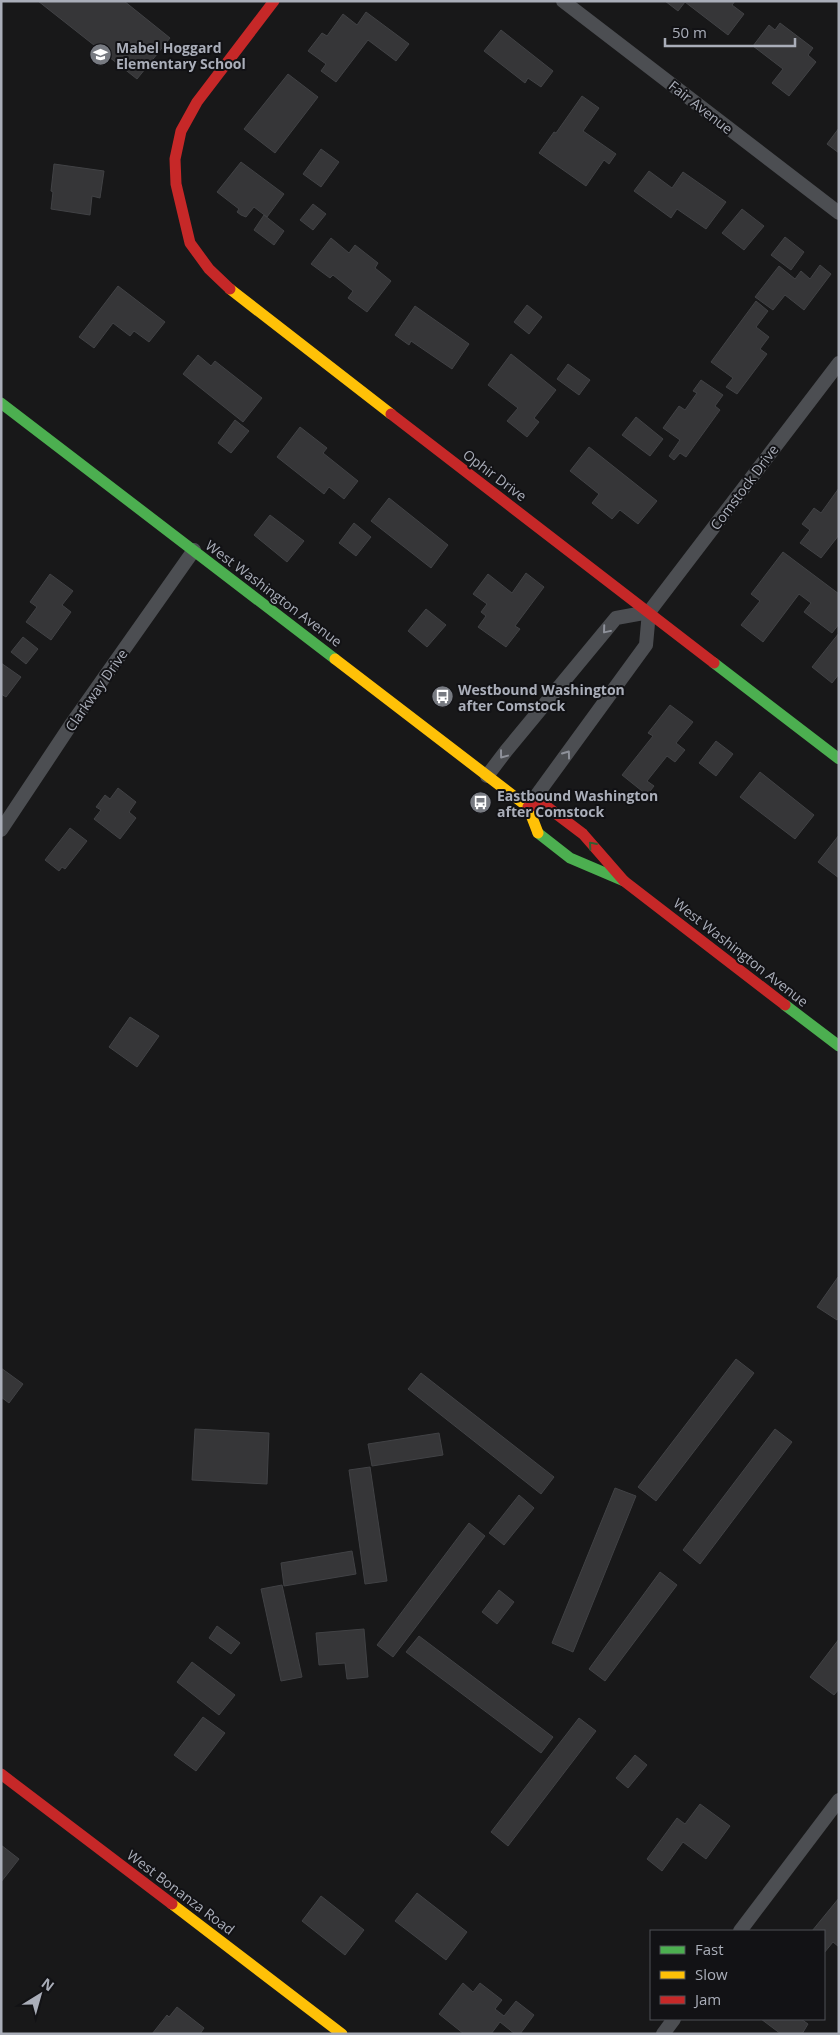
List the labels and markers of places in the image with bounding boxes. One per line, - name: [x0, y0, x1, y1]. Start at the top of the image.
- place label: Mabel Hoggard Elementary School: [116, 38, 246, 73]
- school or university icon: Mabel Hoggard Elementary School: [88, 43, 112, 67]
- place label: Westbound Washington after Comstock: [458, 680, 625, 715]
- bus stop icon: Westbound Washington after Comstock: [430, 685, 454, 709]
- place label: Eastbound Washington after Comstock: [497, 786, 658, 821]
- bus stop icon: Eastbound Washington after Comstock: [469, 791, 493, 815]

